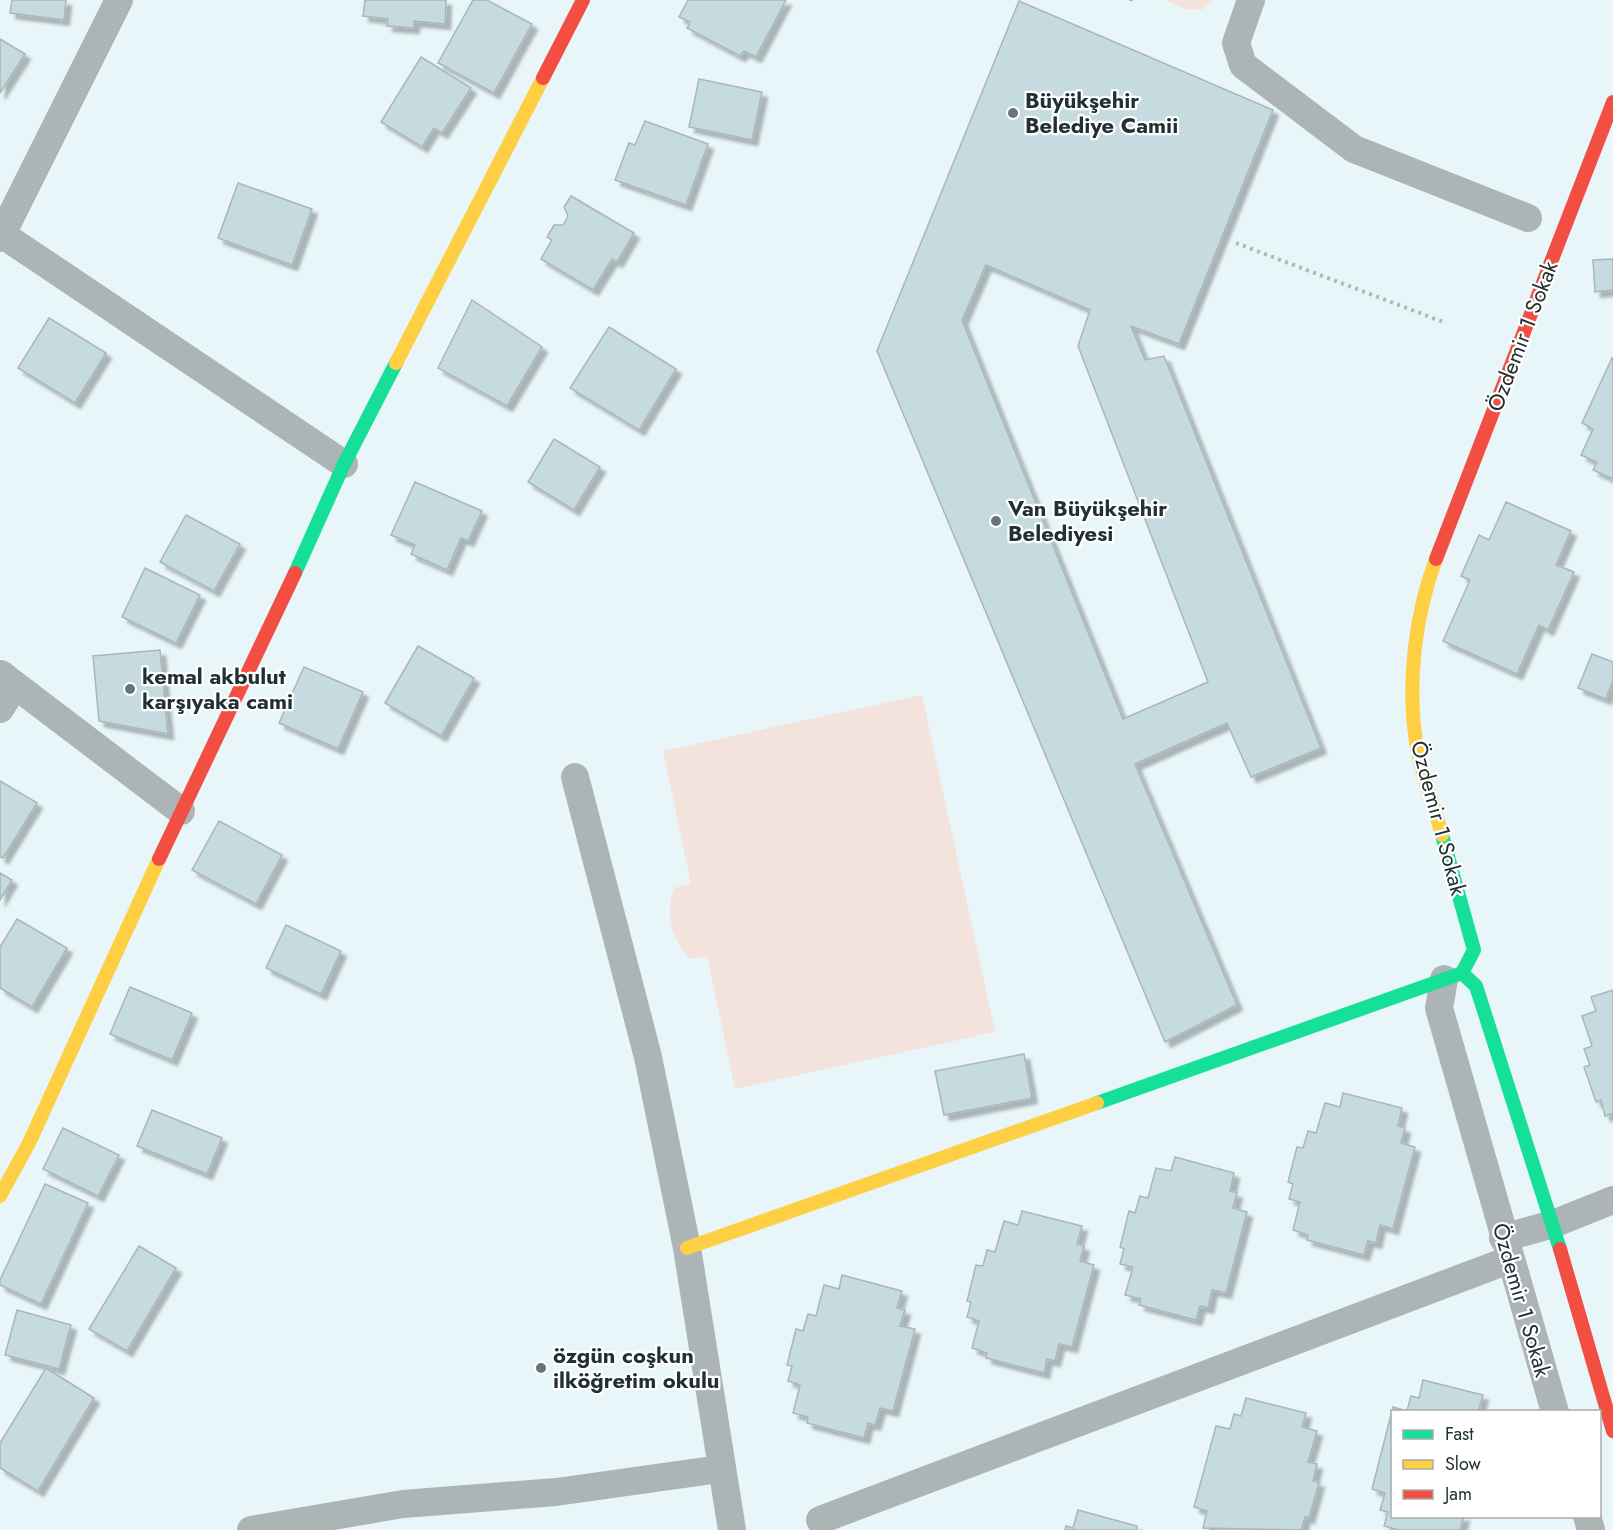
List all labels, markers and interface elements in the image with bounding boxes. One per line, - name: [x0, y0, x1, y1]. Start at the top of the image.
- place label: Büyükşehir Belediye Camii: [1025, 84, 1178, 141]
- marker: Büyükşehir Belediye Camii: [1006, 106, 1020, 120]
- street label: Özdemir 1 Sokak: [1479, 256, 1566, 416]
- place label: Van Büyükşehir Belediyesi: [1007, 492, 1167, 549]
- marker: Van Büyükşehir Belediyesi: [989, 514, 1003, 528]
- place label: kemal akbulut karşıyaka cami: [142, 660, 293, 717]
- marker: kemal akbulut karşıyaka cami: [123, 682, 137, 696]
- street label: Özdemir 1 Sokak: [1403, 737, 1475, 899]
- street label: Özdemir 1 Sokak: [1485, 1219, 1559, 1381]
- place label: özgün coşkun ilköğretim okulu: [553, 1339, 720, 1396]
- marker: özgün coşkun ilköğretim okulu: [534, 1361, 548, 1375]
- legend: [1391, 1410, 1601, 1518]
- text: Fast: [1445, 1421, 1474, 1447]
- text: Slow: [1445, 1451, 1482, 1477]
- text: Jam: [1443, 1481, 1472, 1507]

